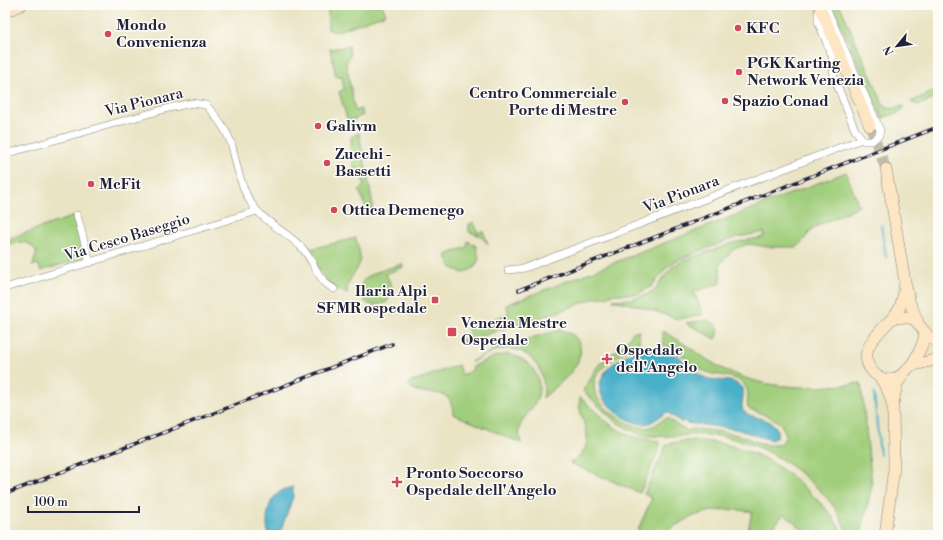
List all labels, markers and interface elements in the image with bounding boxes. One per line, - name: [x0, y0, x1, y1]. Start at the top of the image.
- place label: Mondo Convenienza: [116, 16, 207, 52]
- place label: KFC: [746, 19, 779, 38]
- marker: KFC: [733, 23, 743, 33]
- north arrow: [877, 26, 917, 66]
- marker: Mondo Convenienza: [103, 29, 113, 39]
- text: N: [881, 43, 897, 58]
- place label: PGK Karting Network Venezia: [747, 54, 865, 90]
- marker: PGK Karting Network Venezia: [734, 67, 744, 77]
- street label: Via Pionara: [102, 84, 185, 122]
- place label: Centro Commerciale Porte di Mestre: [469, 84, 617, 120]
- place label: Spazio Conad: [733, 92, 829, 111]
- marker: Spazio Conad: [720, 96, 730, 106]
- marker: Centro Commerciale Porte di Mestre: [620, 97, 630, 107]
- place label: Galivm: [326, 117, 377, 136]
- marker: Galivm: [313, 121, 323, 131]
- place label: Zucchi - Bassetti: [335, 145, 391, 181]
- marker: Zucchi - Bassetti: [322, 158, 332, 168]
- street label: Via Pionara: [640, 171, 722, 218]
- place label: McFit: [99, 175, 142, 194]
- marker: McFit: [86, 179, 96, 189]
- place label: Ottica Demenego: [342, 201, 465, 220]
- marker: Ottica Demenego: [329, 205, 339, 215]
- street label: Via Cesco Baseggio: [61, 209, 192, 266]
- place label: Ilaria Alpi SFMR ospedale: [317, 282, 427, 318]
- marker: Ilaria Alpi SFMR ospedale: [430, 295, 440, 305]
- place label: Venezia Mestre Ospedale: [460, 314, 567, 350]
- marker: Venezia Mestre Ospedale: [446, 326, 458, 338]
- place label: Ospedale dell'Angelo: [616, 341, 697, 377]
- marker: Ospedale dell'Angelo: [601, 353, 613, 365]
- place label: Pronto Soccorso Ospedale dell'Angelo: [406, 464, 557, 500]
- marker: Pronto Soccorso Ospedale dell'Angelo: [391, 476, 403, 488]
- scale bar: [28, 488, 139, 514]
- text: 100 m: [34, 495, 68, 510]

